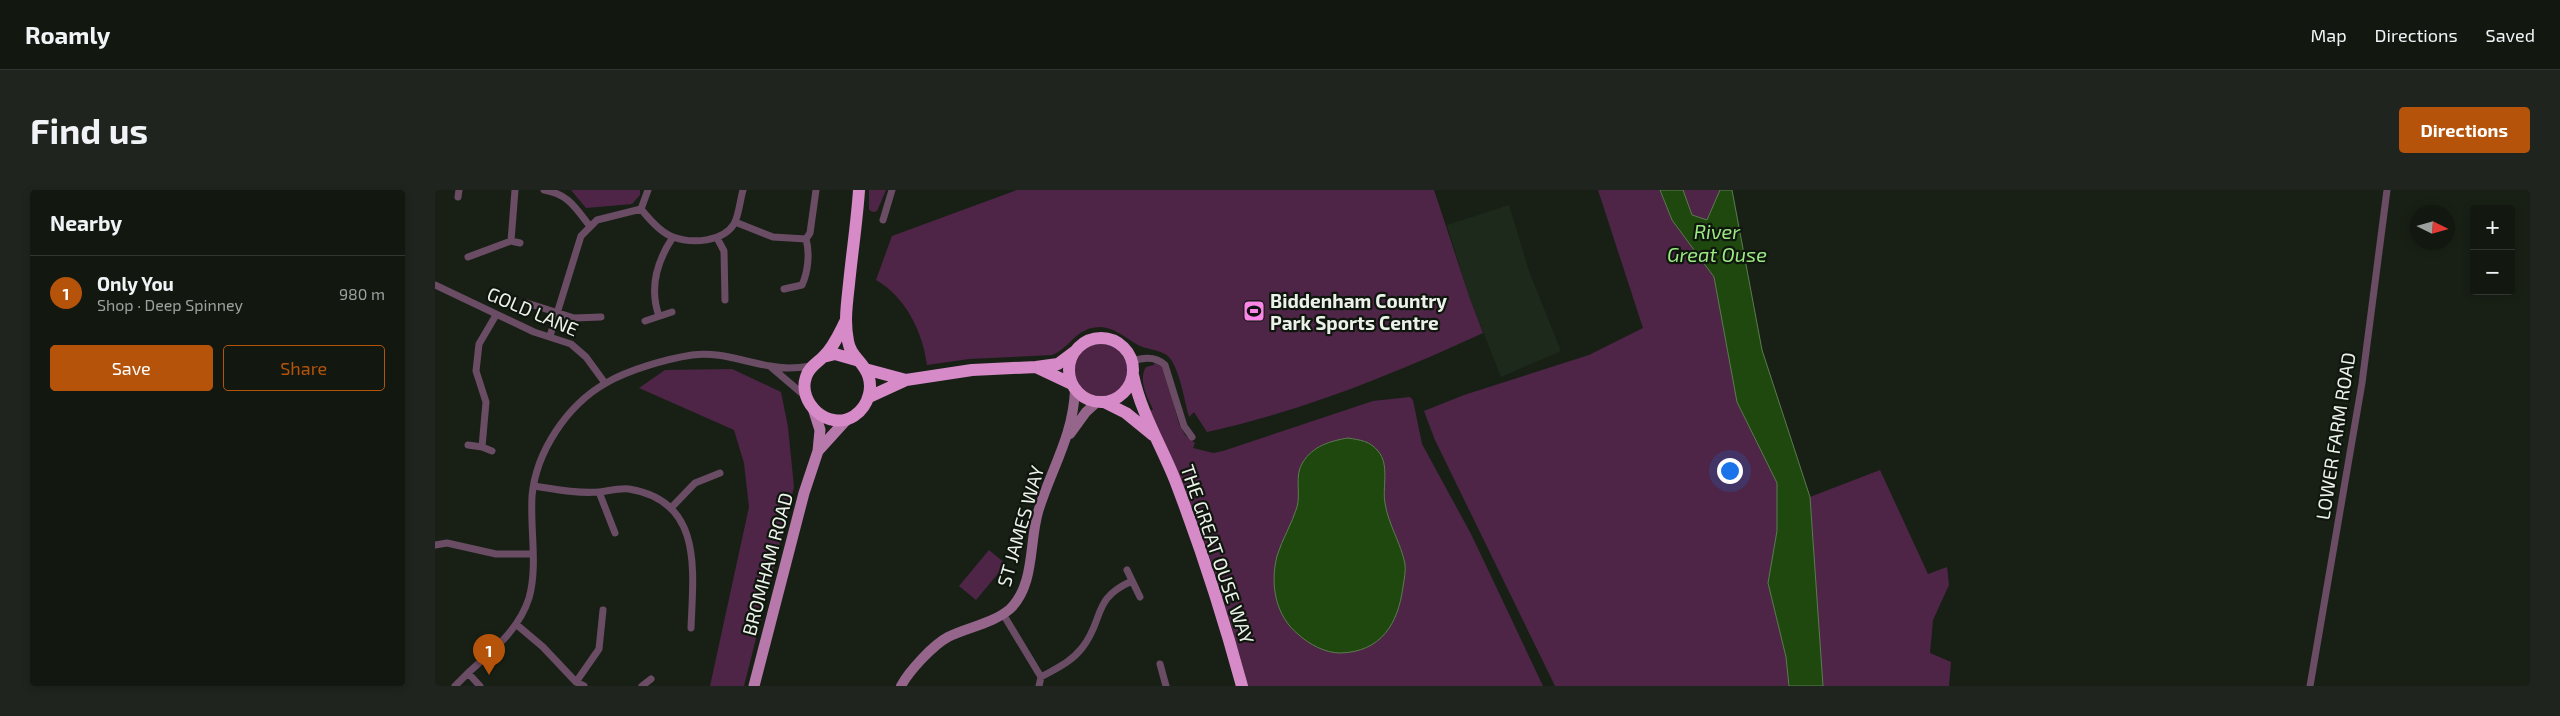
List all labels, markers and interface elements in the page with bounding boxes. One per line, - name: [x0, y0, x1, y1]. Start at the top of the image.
- text: Roamly: [25, 20, 110, 49]
- text: Map: [2310, 24, 2347, 46]
- text: Directions: [2375, 24, 2458, 46]
- text: Saved: [2486, 24, 2535, 46]
- button: Directions: [2399, 107, 2530, 153]
- text: Find us: [30, 109, 148, 151]
- north arrow: [2410, 205, 2455, 250]
- map controls: [2470, 205, 2515, 295]
- button: +: [2470, 205, 2515, 250]
- text: Nearby: [50, 210, 122, 235]
- water label: River Great Ouse: [1667, 219, 1767, 266]
- button: −: [2470, 250, 2515, 295]
- text: Only You: [97, 272, 174, 295]
- street label: GOLD LANE: [484, 281, 582, 341]
- text: 1: [63, 284, 69, 303]
- text: 980 m: [339, 284, 385, 303]
- place label: Biddenham Country Park Sports Centre: [1270, 289, 1447, 334]
- text: Shop · Deep Spinney: [97, 295, 243, 314]
- sports icon: Biddenham Country Park Sports Centre: [1242, 299, 1266, 323]
- button: Save: [50, 345, 213, 391]
- button: Share: [223, 345, 385, 391]
- street label: LOWER FARM ROAD: [2310, 351, 2360, 521]
- your location: [1717, 458, 1743, 484]
- street label: THE GREAT OUSE WAY: [1176, 461, 1260, 647]
- street label: ST JAMES WAY: [992, 463, 1048, 589]
- street label: BROMHAM ROAD: [737, 490, 797, 638]
- pin: 1: [473, 634, 505, 675]

